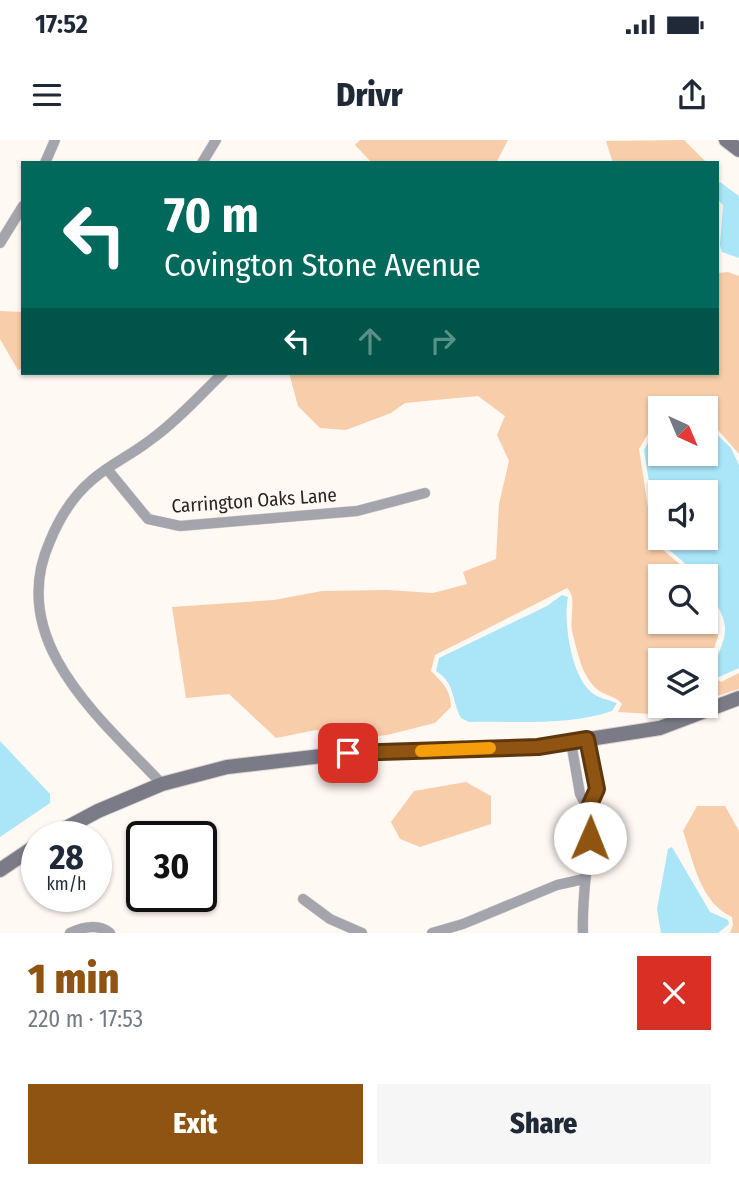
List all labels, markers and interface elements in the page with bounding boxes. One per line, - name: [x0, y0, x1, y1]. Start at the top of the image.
- text: 17:52: [35, 9, 88, 40]
- icon: menu: [28, 76, 66, 114]
- text: Drivr: [336, 76, 403, 114]
- icon: share: [673, 76, 711, 114]
- text: 70 m: [164, 186, 259, 245]
- icon: left: [49, 189, 140, 280]
- text: Covington Stone Avenue: [164, 246, 481, 284]
- icon: left: [278, 322, 316, 360]
- icon: ahead: [351, 322, 389, 360]
- icon: right: [424, 322, 462, 360]
- north arrow: [648, 396, 718, 466]
- map controls: [648, 396, 718, 718]
- button: sound: [648, 480, 718, 550]
- street label: Carrington Oaks Lane: [171, 483, 337, 518]
- button: search: [648, 564, 718, 634]
- button: layers: [648, 648, 718, 718]
- pin: [318, 723, 378, 783]
- icon: arrive: [329, 734, 367, 772]
- position arrow: [553, 801, 627, 875]
- speed limit sign: 30: [126, 821, 217, 912]
- text: 28: [49, 836, 84, 878]
- text: km/h: [46, 873, 87, 895]
- text: 1 min: [28, 954, 119, 1004]
- button: close: [637, 956, 711, 1030]
- text: 220 m · 17:53: [28, 1005, 143, 1033]
- button: Exit: [28, 1084, 363, 1164]
- button: Share: [377, 1084, 711, 1164]

